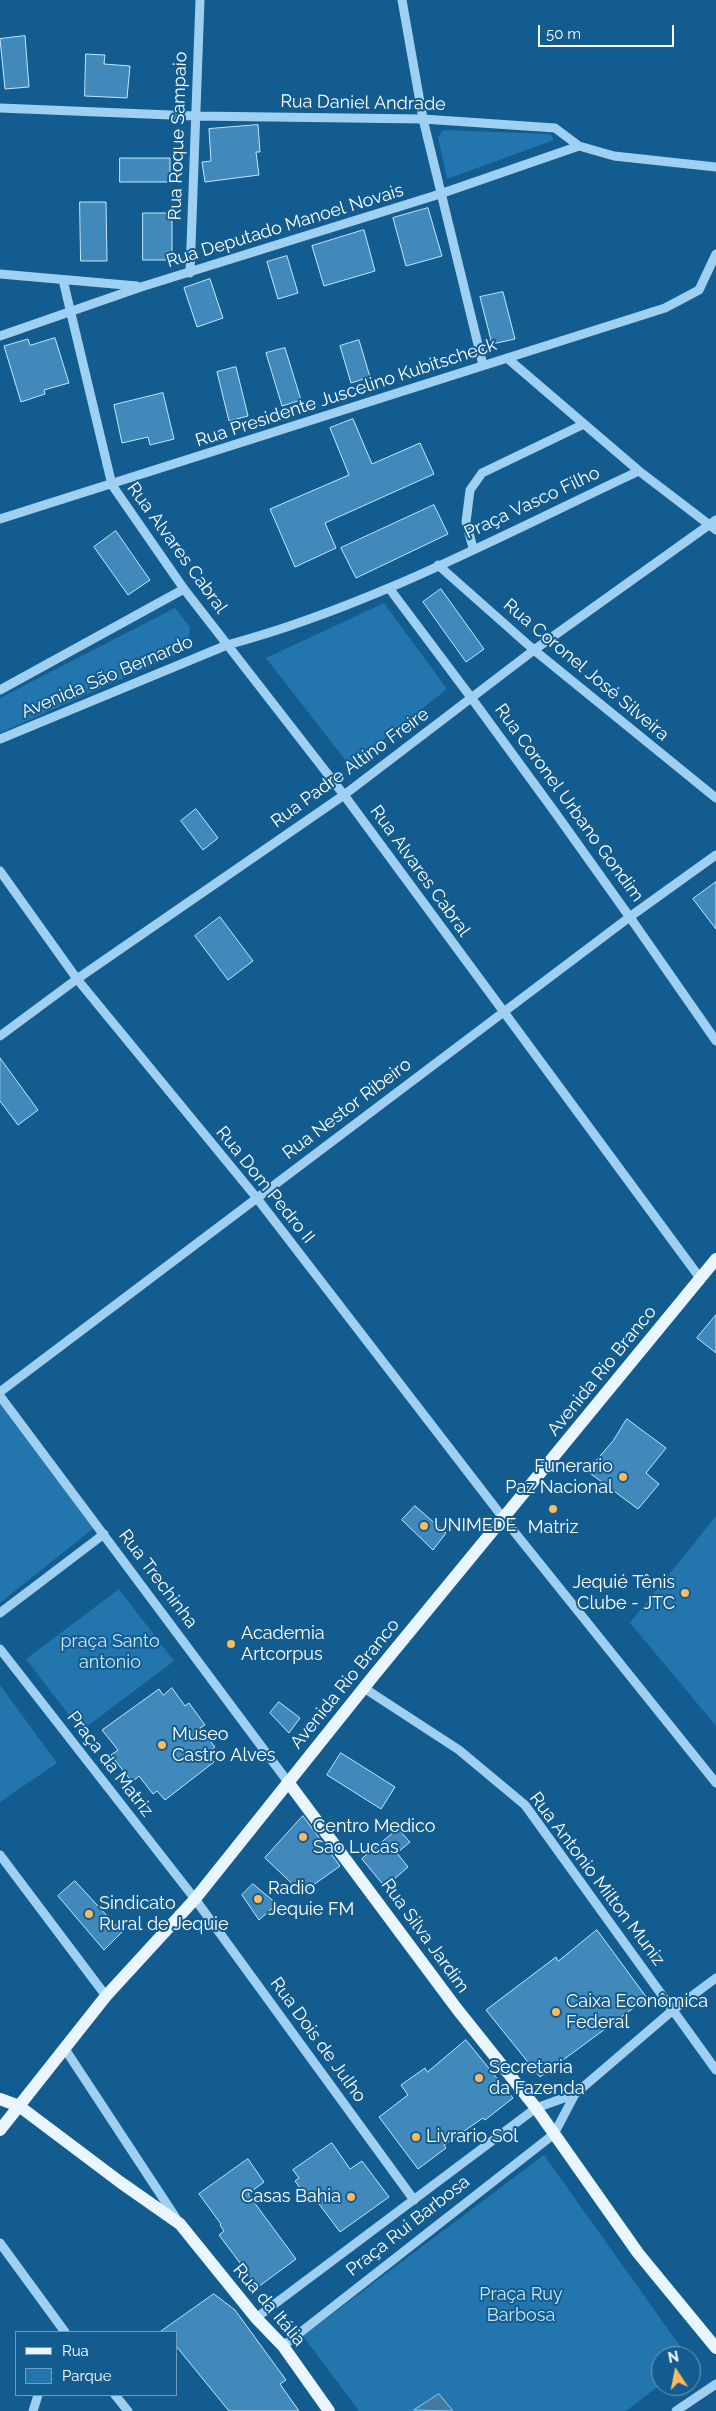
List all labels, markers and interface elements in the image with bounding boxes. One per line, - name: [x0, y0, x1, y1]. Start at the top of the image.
- scale bar: [541, 15, 677, 47]
- text: 50 m: [546, 25, 581, 43]
- street label: Rua Roque Sampaio: [164, 51, 192, 221]
- street label: Rua Daniel Andrade: [280, 91, 446, 115]
- street label: Rua Deputado Manoel Novais: [164, 180, 406, 272]
- street label: Rua Presidente Juscelino Kubitscheck: [193, 334, 499, 452]
- street label: Praça Vasco Filho: [461, 462, 603, 544]
- street label: Rua Alvares Cabral: [122, 478, 232, 618]
- street label: Rua Coronel José Silveira: [499, 594, 673, 746]
- street label: Avenida São Bernardo: [18, 631, 196, 723]
- street label: Rua Coronel Urbano Gondim: [490, 700, 648, 906]
- street label: Rua Padre Altino Freire: [267, 703, 433, 833]
- street label: Rua Alvares Cabral: [365, 801, 475, 941]
- street label: Rua Nestor Ribeiro: [279, 1054, 415, 1164]
- street label: Rua Dom Pedro II: [211, 1122, 319, 1248]
- street label: Avenida Rio Branco: [543, 1301, 661, 1441]
- place label: Funerario Paz Nacional: [505, 1456, 613, 1498]
- marker: Funerario Paz Nacional: [617, 1471, 629, 1483]
- marker: Matriz: [547, 1503, 559, 1515]
- place label: UNIMEDE: [434, 1515, 517, 1537]
- place label: Matriz: [528, 1517, 578, 1539]
- marker: UNIMEDE: [418, 1520, 430, 1532]
- street label: Rua Trechinha: [114, 1525, 202, 1633]
- place label: Jequié Tênis Clube - JTC: [572, 1572, 675, 1615]
- marker: Jequié Tênis Clube - JTC: [679, 1587, 691, 1599]
- street label: Avenida Rio Branco: [286, 1614, 404, 1754]
- place label: Academia Artcorpus: [241, 1623, 325, 1666]
- park label: praça Santo antonio: [60, 1631, 160, 1674]
- marker: Academia Artcorpus: [225, 1638, 237, 1650]
- street label: Praça da Matriz: [62, 1707, 158, 1821]
- place label: Museo Castro Alves: [172, 1724, 275, 1766]
- marker: Museo Castro Alves: [156, 1739, 168, 1751]
- street label: Rua Antonio Milton Muniz: [525, 1788, 669, 1970]
- place label: Centro Medico Sao Lucas: [313, 1816, 435, 1858]
- marker: Centro Medico Sao Lucas: [297, 1831, 309, 1843]
- street label: Rua Silva Jardim: [376, 1875, 474, 1997]
- place label: Radio Jequie FM: [268, 1878, 354, 1920]
- place label: Sindicato Rural de Jequie: [99, 1893, 229, 1936]
- marker: Radio Jequie FM: [252, 1893, 264, 1905]
- marker: Sindicato Rural de Jequie: [83, 1908, 95, 1920]
- street label: Rua Dois de Julho: [265, 1973, 371, 2107]
- place label: Caixa Econômica Federal: [566, 1991, 708, 2034]
- marker: Caixa Econômica Federal: [550, 2006, 562, 2018]
- place label: Secretaria da Fazenda: [489, 2057, 585, 2100]
- marker: Secretaria da Fazenda: [473, 2072, 485, 2084]
- place label: Livrario Sol: [426, 2126, 518, 2148]
- marker: Livrario Sol: [410, 2131, 422, 2143]
- street label: Praça Rui Barbosa: [342, 2171, 474, 2281]
- place label: Casas Bahia: [241, 2186, 341, 2208]
- marker: Casas Bahia: [345, 2191, 357, 2203]
- street label: Rua da Itália: [228, 2259, 310, 2351]
- park label: Praça Ruy Barbosa: [479, 2284, 563, 2326]
- legend: [15, 2331, 178, 2396]
- text: Rua: [62, 2342, 89, 2360]
- north arrow: [651, 2346, 701, 2396]
- text: N: [667, 2348, 680, 2366]
- text: Parque: [62, 2367, 111, 2385]

